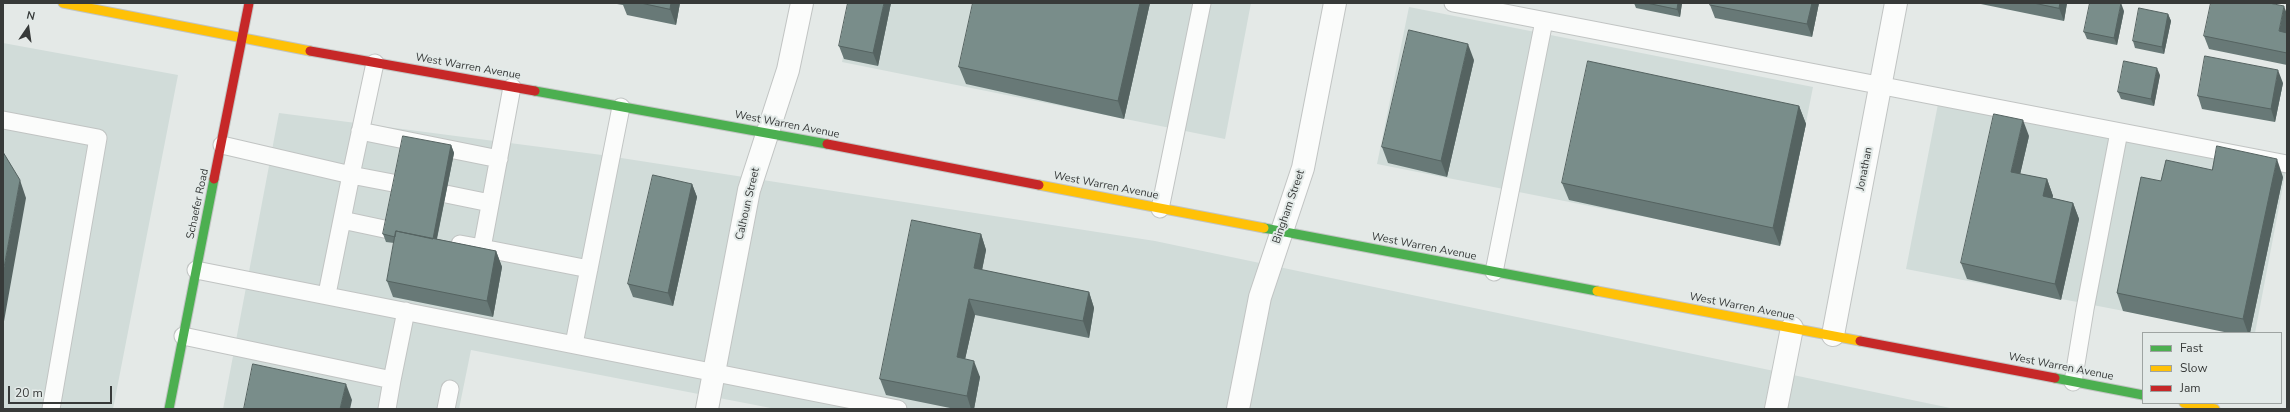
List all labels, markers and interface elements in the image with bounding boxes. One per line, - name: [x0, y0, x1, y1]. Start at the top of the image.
- north arrow: [8, 8, 48, 48]
- text: N: [25, 8, 37, 24]
- street label: West Warren Avenue: [414, 51, 522, 83]
- street label: West Warren Avenue: [733, 108, 841, 142]
- street label: Jonathan: [1854, 146, 1876, 192]
- street label: Calhoun Street: [733, 166, 763, 242]
- street label: Schaefer Road: [184, 168, 212, 240]
- street label: Bingham Street: [1270, 168, 1308, 246]
- street label: West Warren Avenue: [1052, 169, 1160, 203]
- street label: West Warren Avenue: [1370, 230, 1478, 264]
- street label: West Warren Avenue: [1688, 290, 1796, 324]
- legend: [2142, 332, 2282, 404]
- text: Fast: [2180, 340, 2203, 356]
- street label: West Warren Avenue: [2007, 350, 2115, 384]
- text: Slow: [2180, 360, 2208, 376]
- scale bar: [10, 378, 114, 404]
- text: Jam: [2180, 380, 2201, 396]
- text: 20 m: [15, 385, 43, 401]

